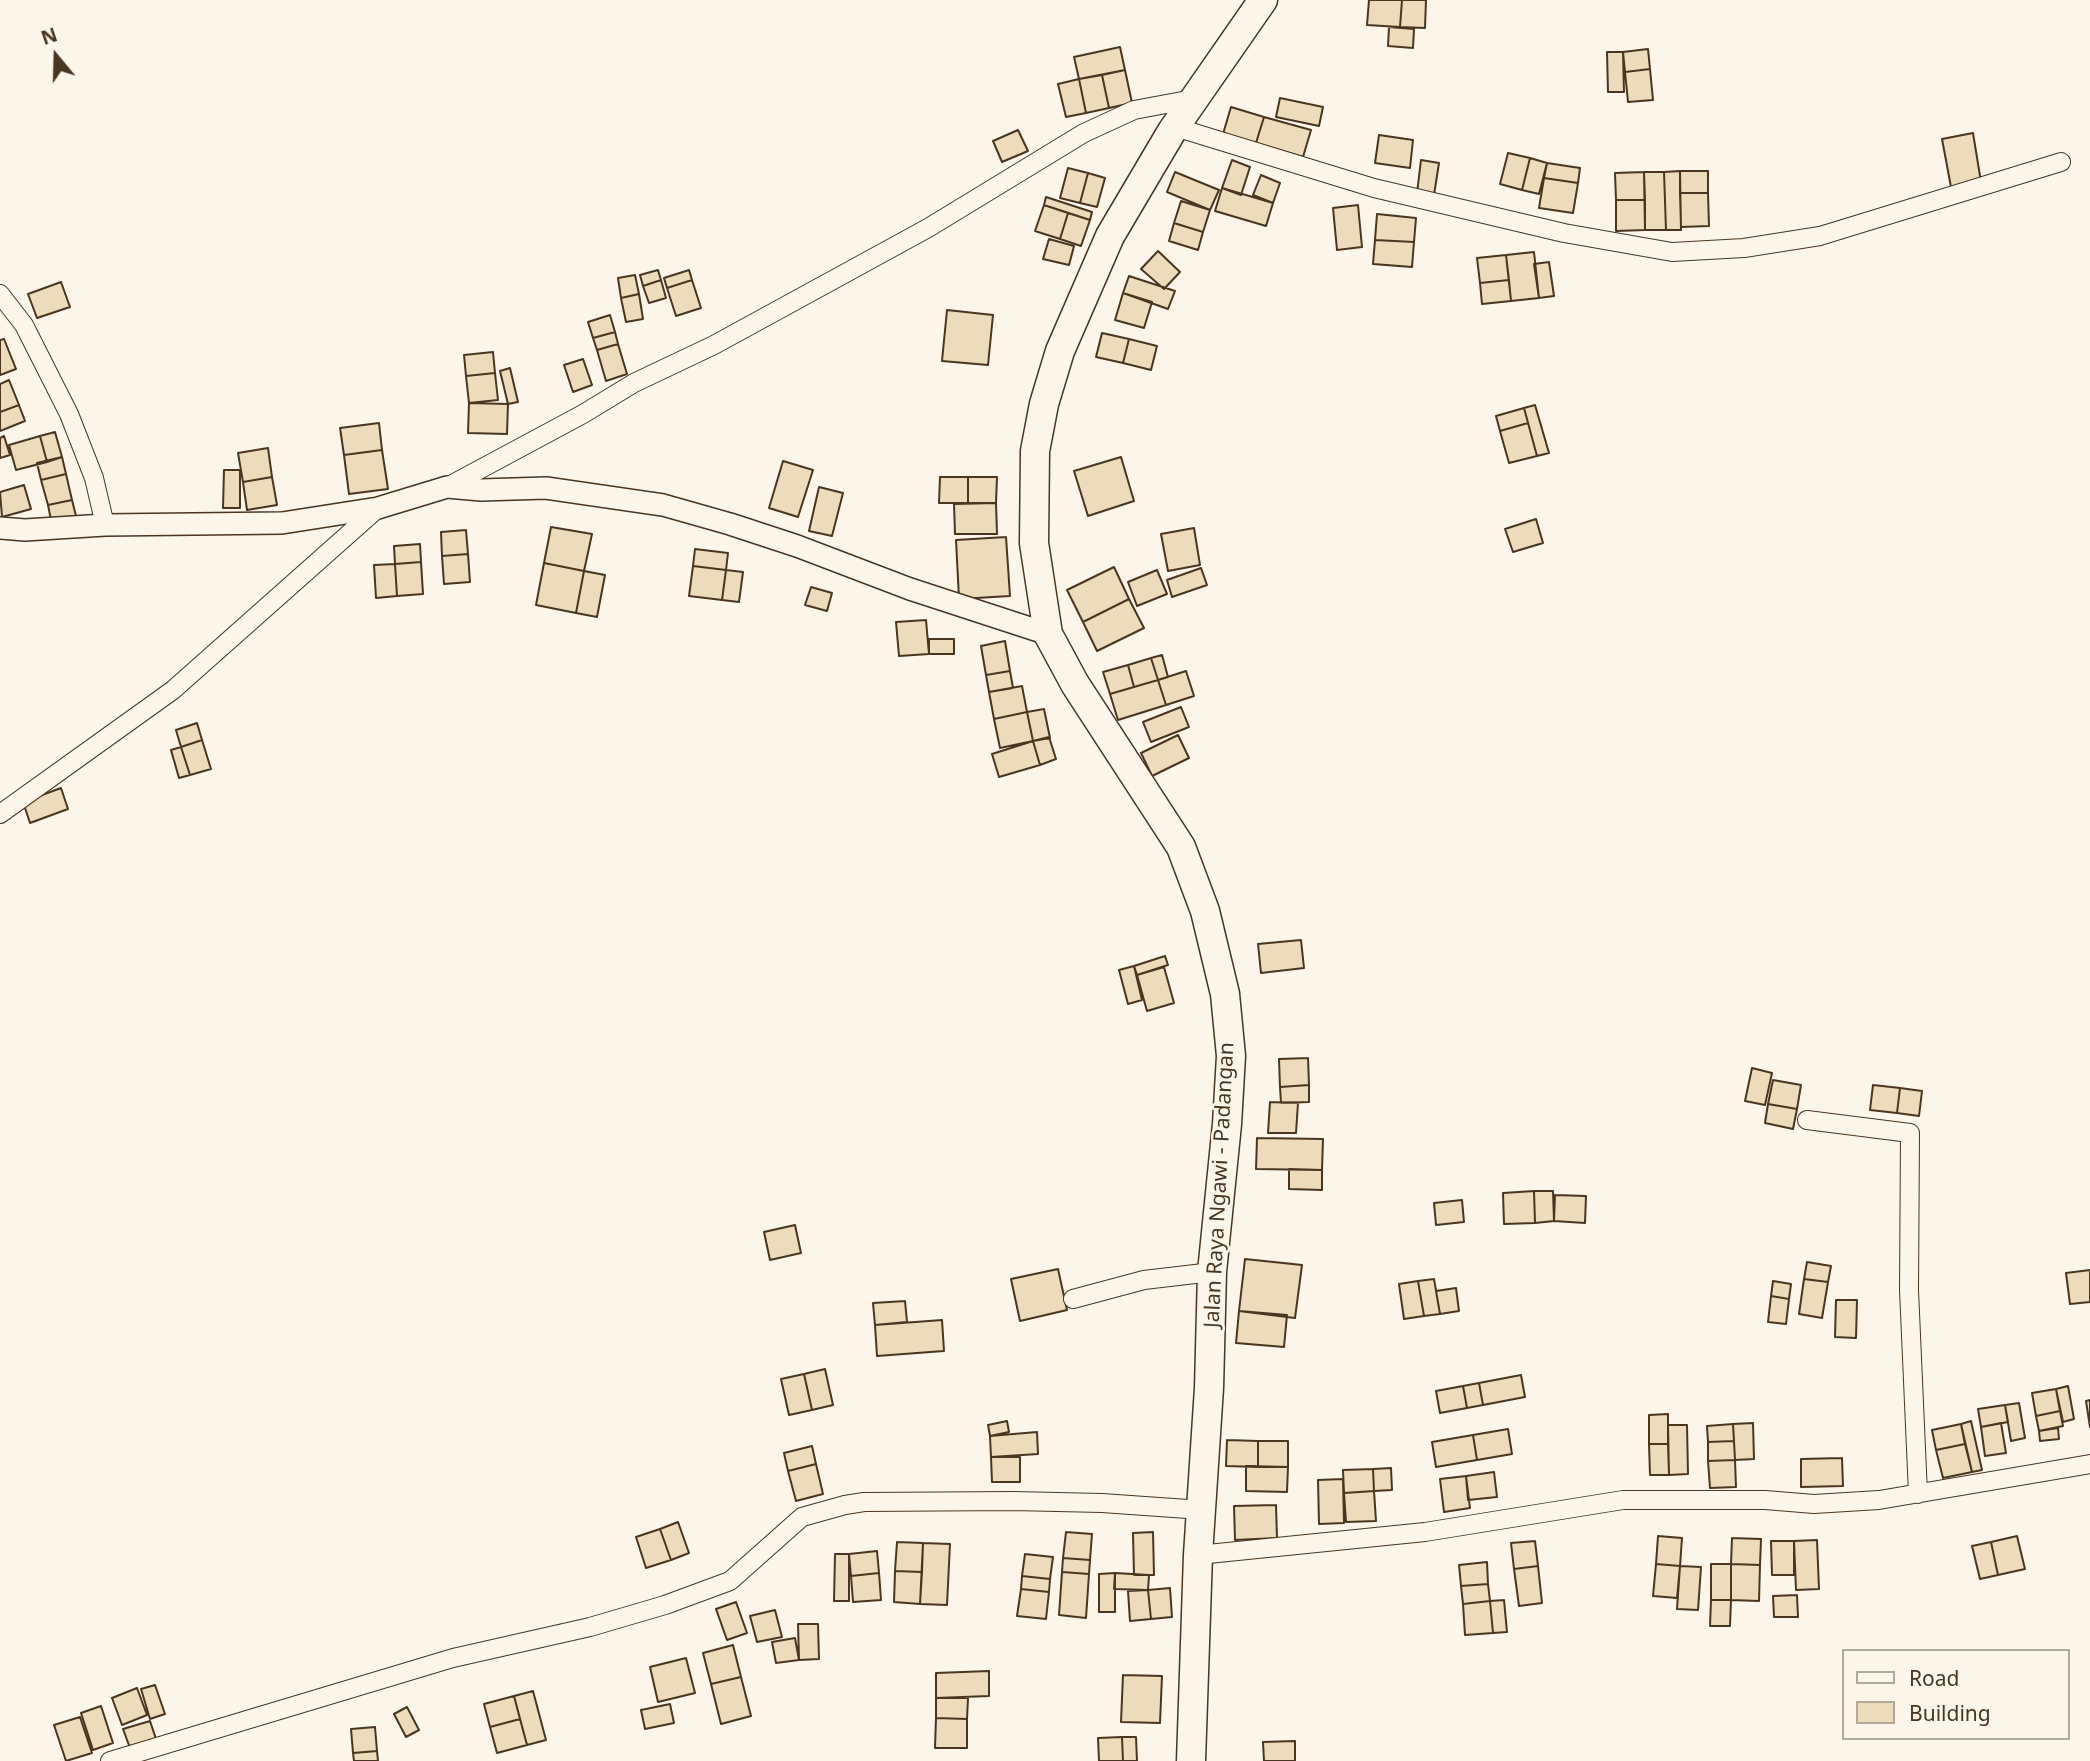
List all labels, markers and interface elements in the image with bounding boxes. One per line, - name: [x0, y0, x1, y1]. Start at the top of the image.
- north arrow: [21, 21, 91, 91]
- text: N: [38, 21, 61, 51]
- street label: Jalan Raya Ngawi - Padangan: [1200, 1042, 1240, 1328]
- legend: [1842, 1649, 2069, 1740]
- text: Road: [1909, 1664, 1959, 1692]
- text: Building: [1909, 1699, 1991, 1727]

